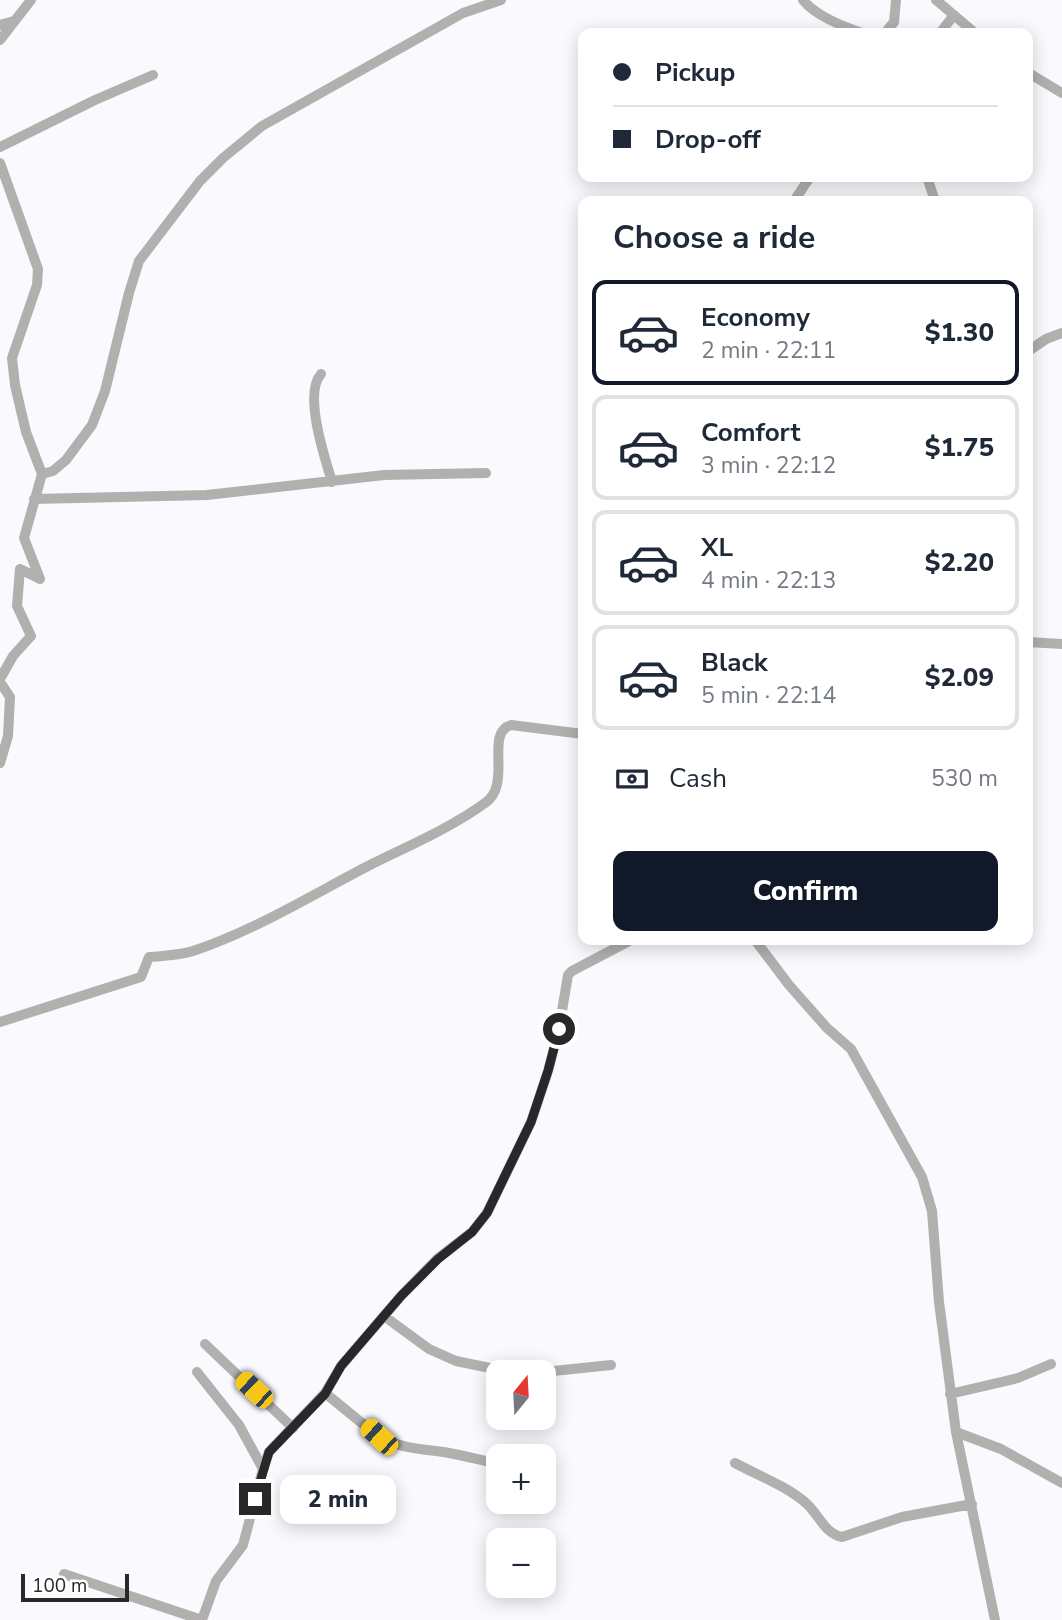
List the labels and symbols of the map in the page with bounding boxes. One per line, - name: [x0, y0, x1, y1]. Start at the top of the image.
- route start: [543, 1013, 575, 1045]
- north arrow: [486, 1360, 556, 1430]
- car: [232, 1368, 277, 1412]
- car: [357, 1415, 402, 1459]
- callout: 2 min: [280, 1474, 395, 1524]
- route end: [239, 1483, 271, 1515]
- scale bar: [21, 1571, 130, 1603]

